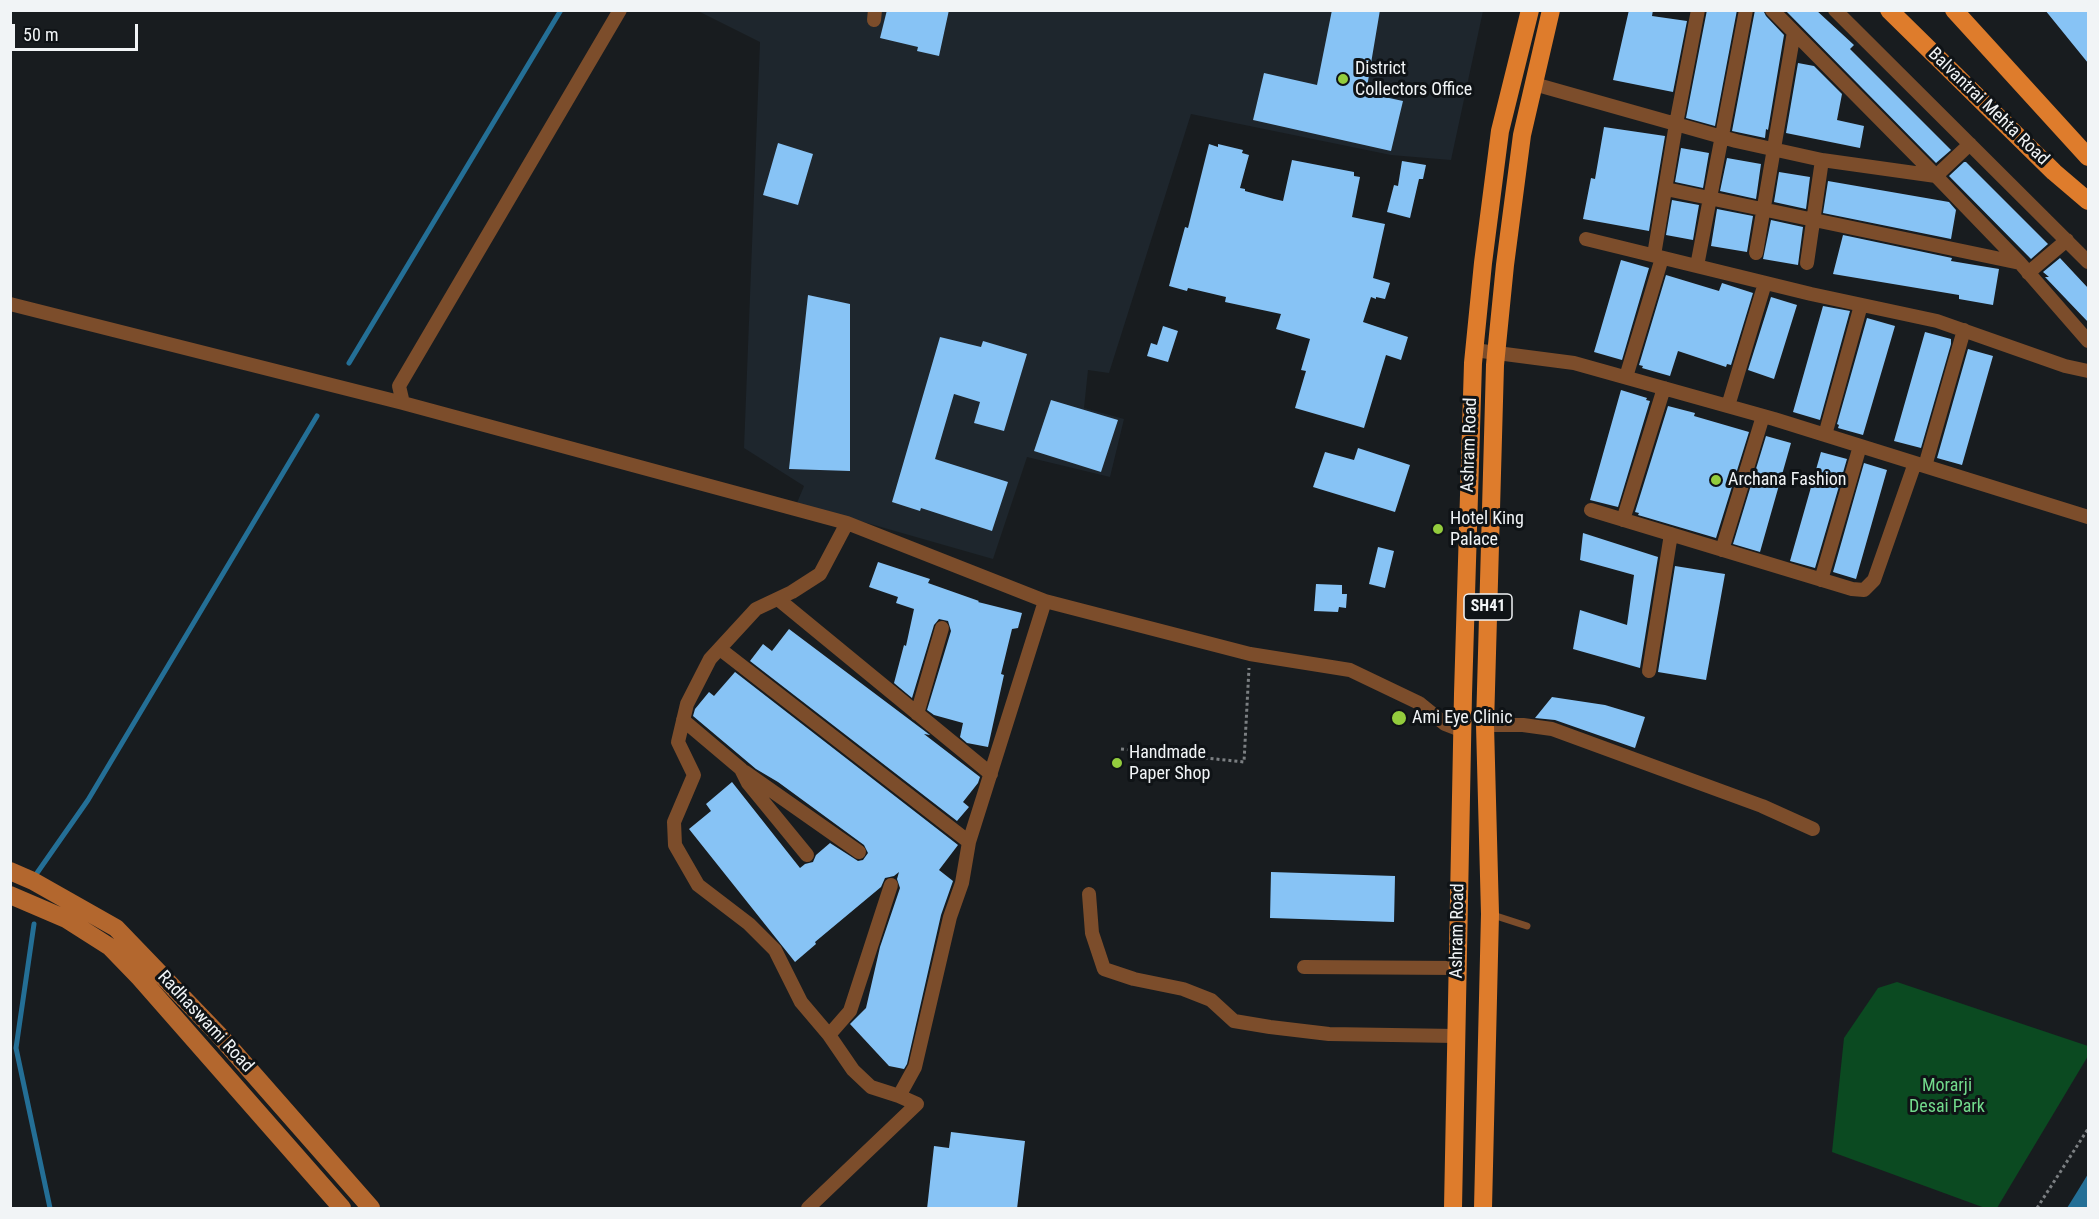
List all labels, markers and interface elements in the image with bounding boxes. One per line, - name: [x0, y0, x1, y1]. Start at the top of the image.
- scale bar: [15, 12, 141, 50]
- text: 50 m: [23, 24, 58, 45]
- street label: Balvantrai Mehta Road: [1923, 44, 2053, 170]
- place label: District Collectors Office: [1355, 58, 1472, 100]
- marker: District Collectors Office: [1336, 72, 1350, 86]
- street label: Ashram Road: [1458, 397, 1482, 493]
- place label: Archana Fashion: [1728, 469, 1847, 491]
- marker: Archana Fashion: [1709, 473, 1723, 487]
- place label: Hotel King Palace: [1450, 508, 1524, 550]
- marker: Hotel King Palace: [1431, 522, 1445, 536]
- road number: SH41: [1464, 594, 1512, 620]
- place label: Ami Eye Clinic: [1412, 707, 1512, 729]
- marker: Ami Eye Clinic: [1390, 709, 1408, 727]
- place label: Handmade Paper Shop: [1129, 742, 1210, 784]
- marker: Handmade Paper Shop: [1110, 756, 1124, 770]
- street label: Ashram Road: [1446, 883, 1470, 979]
- street label: Radhaswami Road: [152, 967, 258, 1077]
- park label: Morarji Desai Park: [1909, 1075, 1985, 1118]

